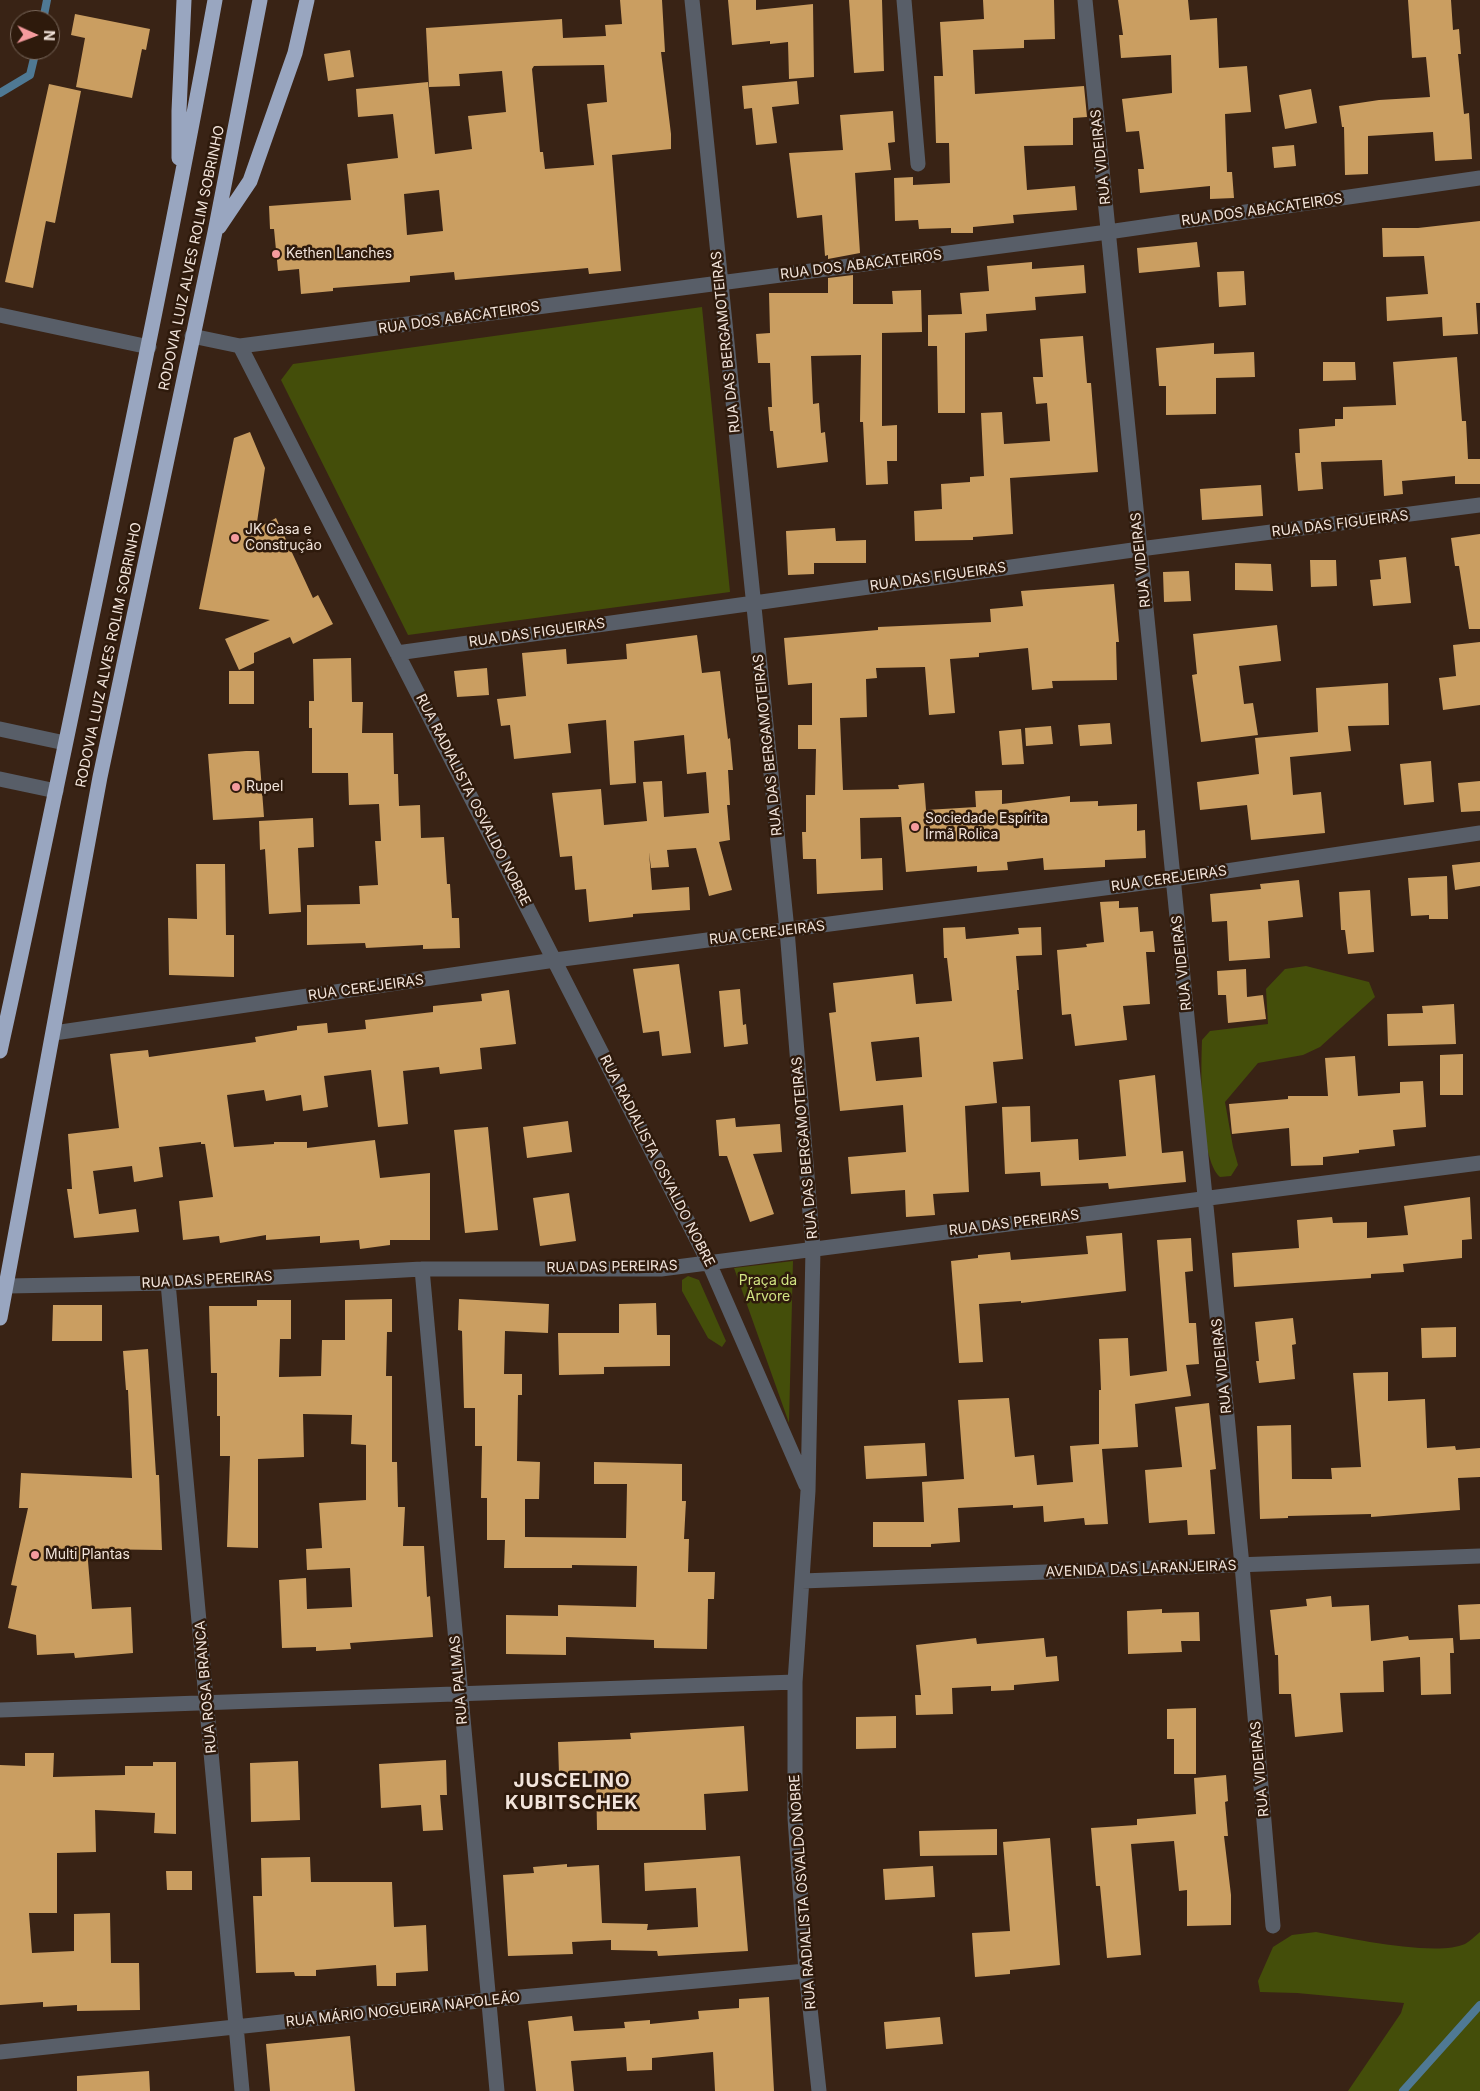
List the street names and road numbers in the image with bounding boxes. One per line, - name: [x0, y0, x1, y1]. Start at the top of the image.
- street label: RUA VIDEIRAS: [1088, 108, 1114, 206]
- street label: RODOVIA LUIZ ALVES ROLIM SOBRINHO: [156, 124, 228, 392]
- street label: RUA DOS ABACATEIROS: [1180, 190, 1344, 230]
- street label: RUA DOS ABACATEIROS: [779, 247, 943, 283]
- street label: RUA DAS BERGAMOTEIRAS: [708, 250, 744, 434]
- street label: RUA DOS ABACATEIROS: [377, 298, 541, 338]
- street label: RUA DAS FIGUEIRAS: [1271, 507, 1409, 541]
- street label: RUA VIDEIRAS: [1128, 511, 1154, 609]
- street label: RODOVIA LUIZ ALVES ROLIM SOBRINHO: [73, 521, 145, 789]
- street label: RUA DAS FIGUEIRAS: [869, 559, 1007, 595]
- street label: RUA DAS FIGUEIRAS: [468, 615, 606, 651]
- street label: RUA DAS BERGAMOTEIRAS: [750, 653, 786, 837]
- street label: RUA RADIALISTA OSVALDO NOBRE: [412, 691, 534, 909]
- street label: RUA CEREJEIRAS: [1110, 863, 1228, 895]
- street label: RUA VIDEIRAS: [1169, 914, 1195, 1012]
- street label: RUA CEREJEIRAS: [708, 918, 826, 948]
- street label: RUA CEREJEIRAS: [307, 972, 425, 1004]
- street label: RUA RADIALISTA OSVALDO NOBRE: [596, 1052, 718, 1270]
- street label: RUA DAS BERGAMOTEIRAS: [789, 1056, 821, 1240]
- street label: RUA DAS PEREIRAS: [948, 1207, 1080, 1239]
- street label: RUA DAS PEREIRAS: [546, 1257, 678, 1277]
- street label: RUA DAS PEREIRAS: [141, 1268, 273, 1292]
- street label: RUA VIDEIRAS: [1209, 1317, 1235, 1415]
- street label: AVENIDA DAS LARANJEIRAS: [1045, 1557, 1237, 1581]
- street label: RUA ROSA BRANCA: [192, 1620, 220, 1754]
- street label: RUA PALMAS: [447, 1635, 471, 1725]
- street label: RUA VIDEIRAS: [1247, 1720, 1273, 1818]
- street label: RUA RADIALISTA OSVALDO NOBRE: [786, 1774, 820, 2010]
- street label: RUA MÁRIO NOGUEIRA NAPOLEÃO: [285, 1989, 521, 2031]

